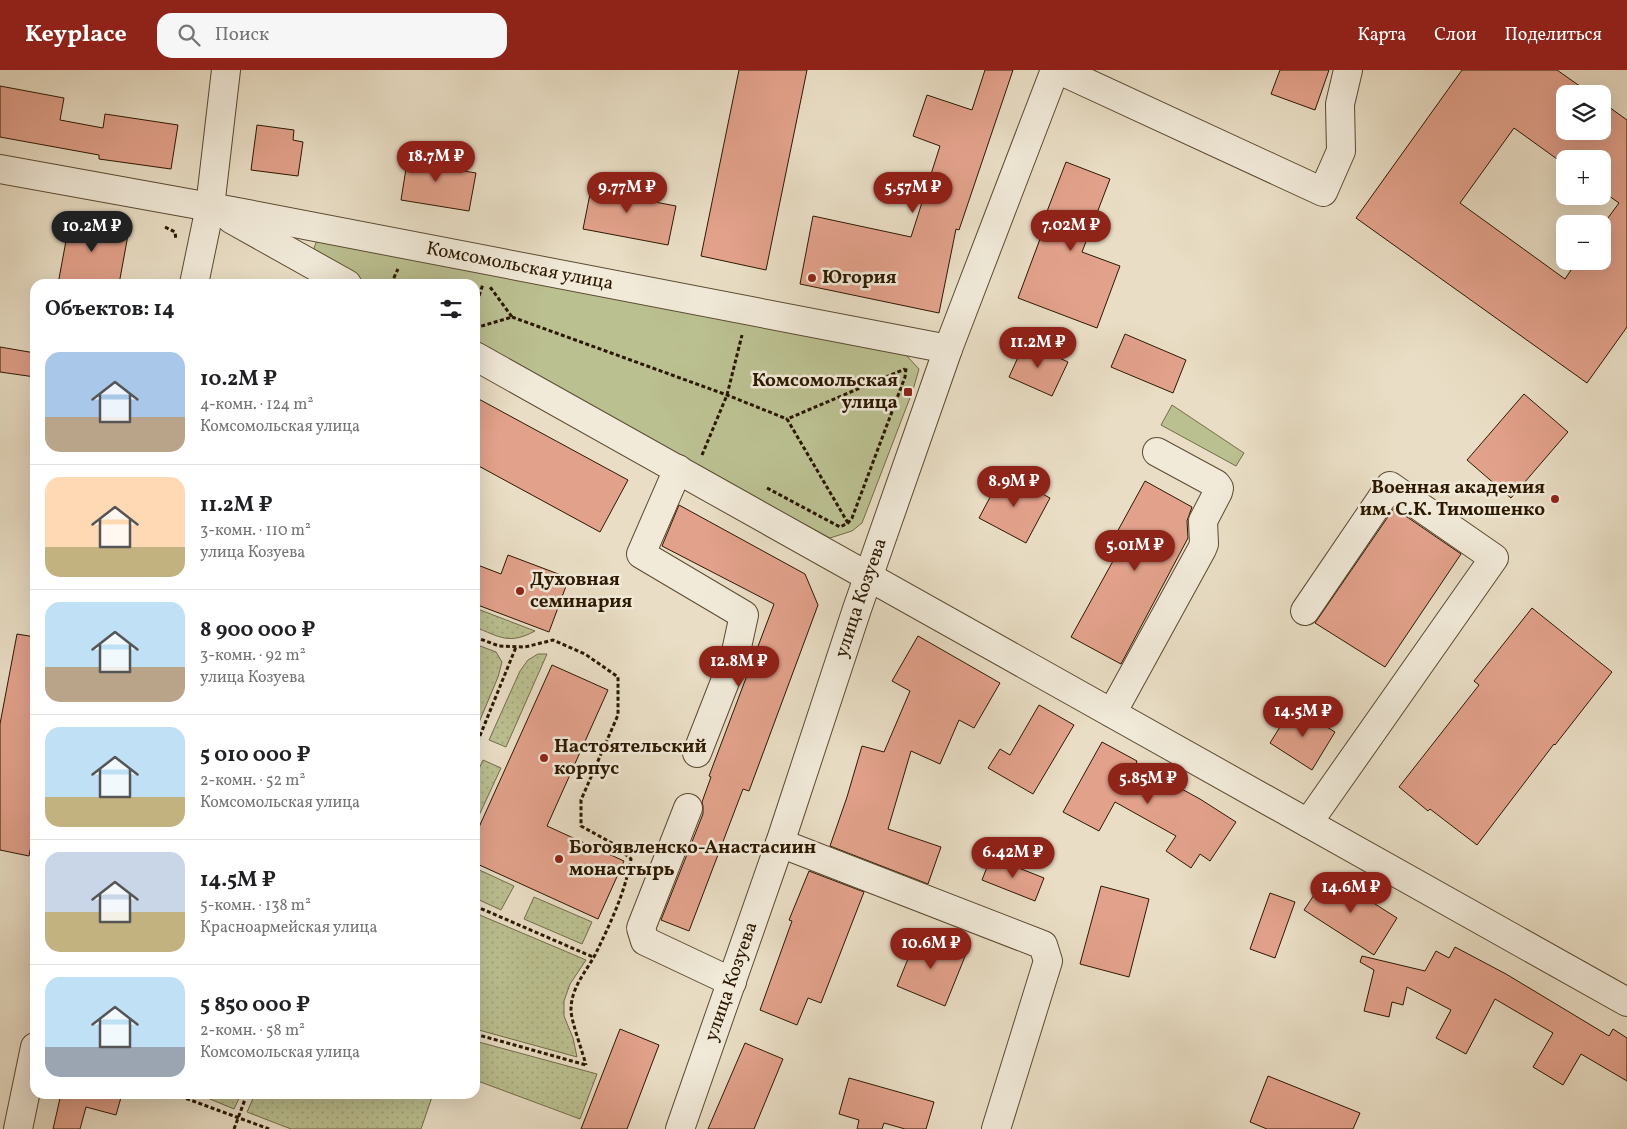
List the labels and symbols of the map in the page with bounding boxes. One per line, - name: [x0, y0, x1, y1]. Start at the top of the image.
- pin: 18.7M ₽: [390, 140, 482, 183]
- pin: 9.77M ₽: [581, 172, 673, 214]
- pin: 5.57M ₽: [867, 172, 959, 214]
- pin: 10.2M ₽: [46, 210, 138, 253]
- pin: 7.02M ₽: [1025, 210, 1117, 252]
- street label: Комсомольская улица: [424, 236, 616, 297]
- place label: Югория: [822, 265, 897, 291]
- marker: Югория: [806, 272, 818, 284]
- pin: 11.2M ₽: [992, 326, 1084, 369]
- place label: Комсомольская улица: [752, 368, 898, 416]
- marker: Комсомольская улица: [902, 386, 914, 398]
- pin: 8.9M ₽: [973, 466, 1055, 508]
- place label: Военная академия им. С.К. Тимошенко: [1360, 475, 1545, 523]
- marker: Военная академия им. С.К. Тимошенко: [1549, 493, 1561, 505]
- pin: 5.01M ₽: [1089, 530, 1181, 572]
- street label: улица Козуева: [829, 535, 894, 661]
- place label: Духовная семинария: [530, 567, 633, 615]
- marker: Духовная семинария: [514, 585, 526, 597]
- pin: 12.8M ₽: [693, 646, 785, 688]
- pin: 14.5M ₽: [1257, 696, 1349, 738]
- place label: Настоятельский корпус: [554, 734, 707, 782]
- marker: Настоятельский корпус: [538, 752, 550, 764]
- pin: 5.85M ₽: [1102, 762, 1194, 805]
- place label: Богоявленско-Анастасиин монастырь: [569, 835, 816, 883]
- pin: 6.42M ₽: [967, 836, 1059, 879]
- marker: Богоявленско-Анастасиин монастырь: [553, 853, 565, 865]
- pin: 14.6M ₽: [1305, 872, 1397, 914]
- street label: улица Козуева: [699, 918, 764, 1045]
- pin: 10.6M ₽: [885, 928, 977, 970]

